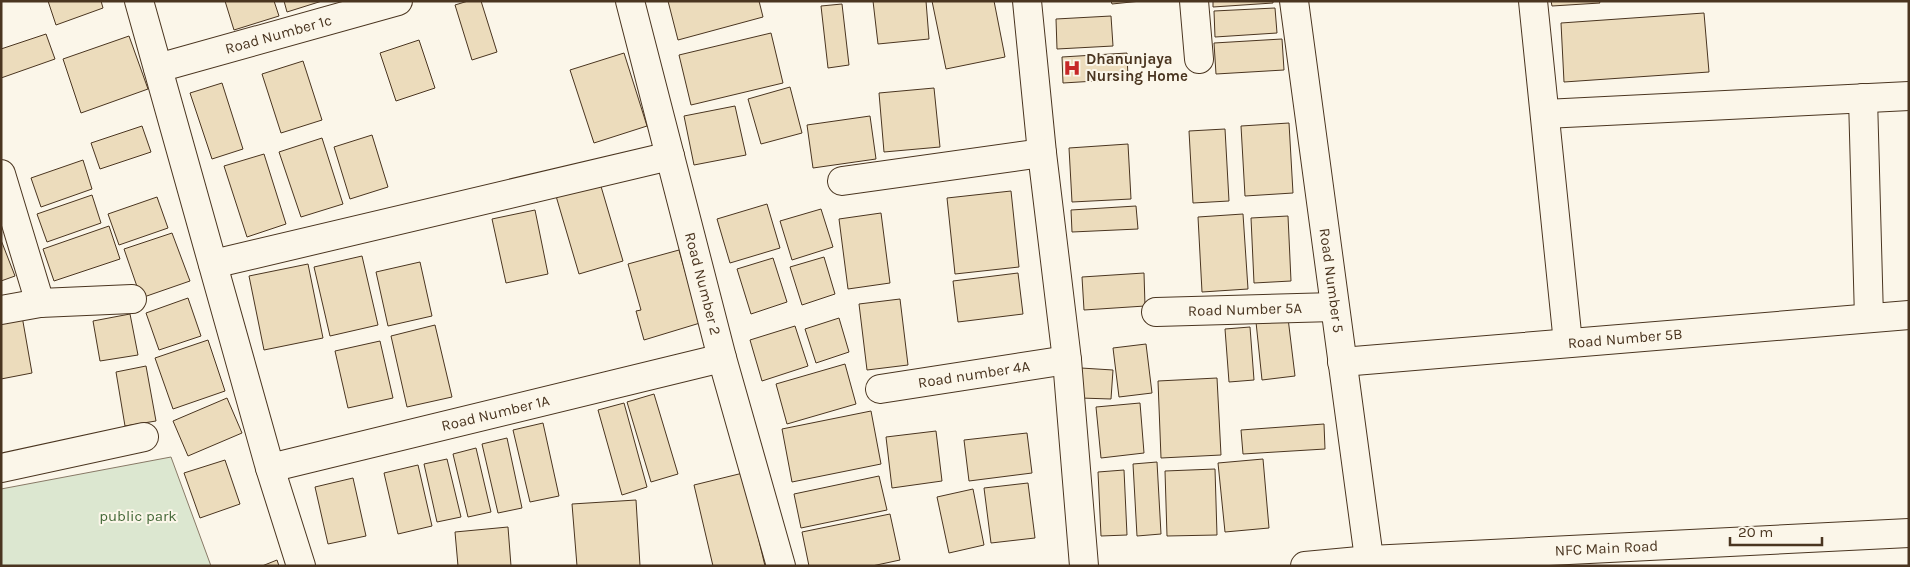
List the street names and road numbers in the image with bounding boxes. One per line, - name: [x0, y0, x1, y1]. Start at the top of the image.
- street label: Road Number 1c: [223, 11, 334, 58]
- street label: Road Number 5: [1316, 227, 1348, 334]
- street label: Road Number 2: [681, 230, 725, 337]
- street label: Road Number 5A: [1188, 299, 1303, 320]
- street label: Road Number 5B: [1567, 325, 1683, 352]
- street label: Road number 4A: [917, 357, 1031, 392]
- street label: Road Number 1A: [440, 391, 552, 435]
- street label: NFC Main Road: [1554, 537, 1659, 560]

